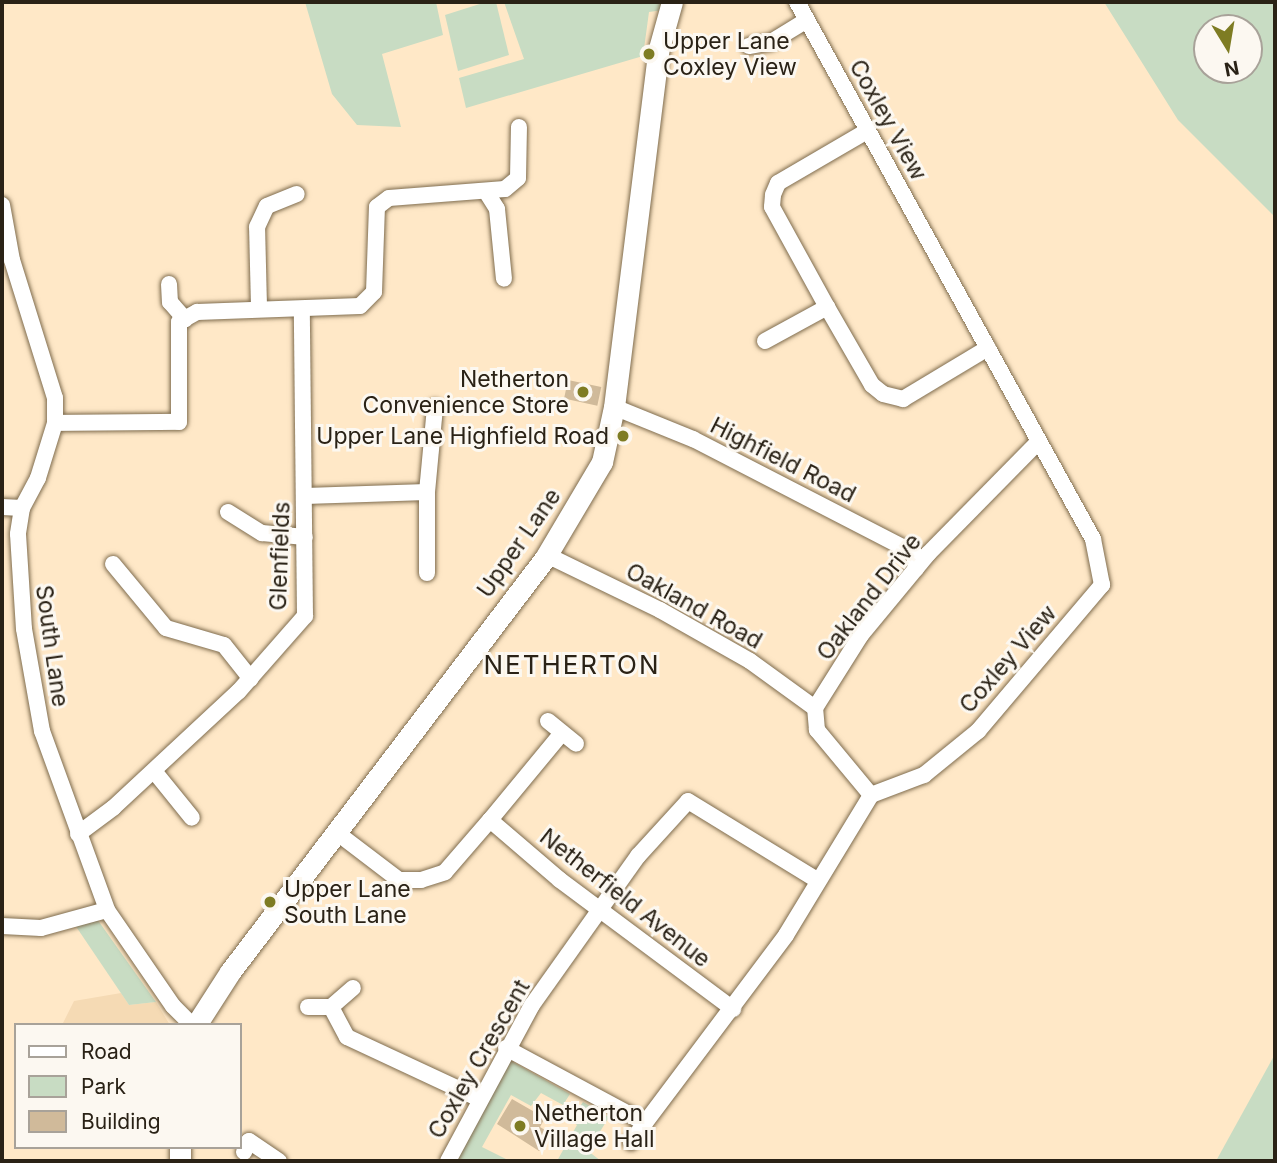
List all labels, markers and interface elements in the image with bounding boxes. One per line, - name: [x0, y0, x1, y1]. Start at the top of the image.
- north arrow: [1193, 14, 1263, 84]
- place label: Upper Lane Coxley View: [663, 27, 797, 81]
- marker: Upper Lane Coxley View: [641, 46, 657, 62]
- street label: Coxley View: [843, 55, 933, 185]
- text: N: [1222, 55, 1241, 81]
- place label: Netherton Convenience Store: [363, 365, 569, 419]
- marker: Netherton Convenience Store: [575, 384, 591, 400]
- street label: Highfield Road: [706, 412, 860, 508]
- place label: Upper Lane Highfield Road: [316, 422, 609, 450]
- marker: Upper Lane Highfield Road: [615, 428, 631, 444]
- street label: Upper Lane: [471, 483, 567, 603]
- street label: Glenfields: [264, 501, 296, 611]
- street label: Oakland Drive: [811, 528, 927, 666]
- street label: Oakland Road: [621, 557, 767, 655]
- street label: South Lane: [30, 583, 74, 709]
- street label: Coxley View: [954, 599, 1062, 719]
- district label: NETHERTON: [485, 649, 659, 681]
- street label: Netherfield Avenue: [534, 823, 716, 973]
- place label: Upper Lane South Lane: [284, 875, 411, 929]
- marker: Upper Lane South Lane: [262, 894, 278, 910]
- street label: Coxley Crescent: [422, 975, 536, 1143]
- legend: [14, 1023, 242, 1149]
- text: Road: [81, 1039, 132, 1064]
- text: Park: [81, 1074, 126, 1099]
- place label: Netherton Village Hall: [534, 1099, 655, 1153]
- text: Building: [81, 1109, 161, 1134]
- marker: Netherton Village Hall: [512, 1118, 528, 1134]

